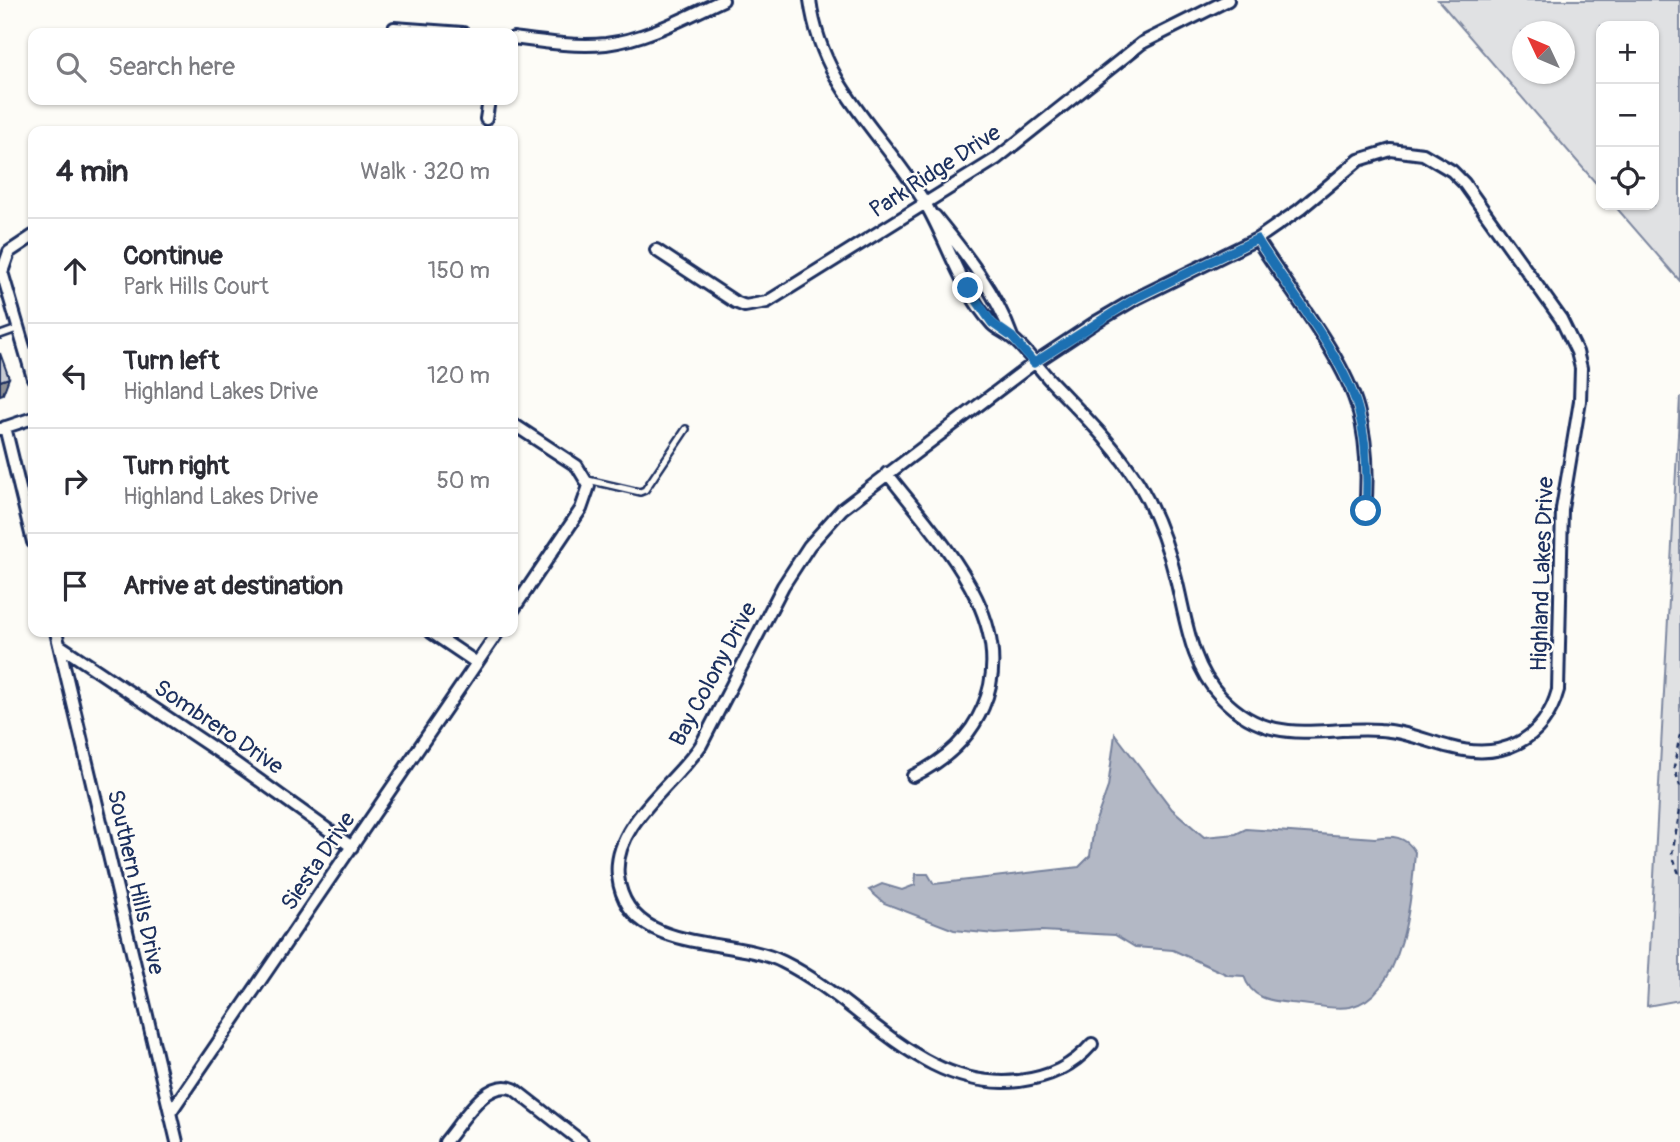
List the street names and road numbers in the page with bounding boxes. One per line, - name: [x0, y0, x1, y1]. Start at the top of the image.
- street label: Park Ridge Drive: [864, 117, 1007, 224]
- street label: Highland Lakes Drive: [1524, 475, 1560, 672]
- street label: Bay Colony Drive: [663, 596, 763, 751]
- street label: Sombrero Drive: [149, 673, 290, 781]
- street label: Southern Hills Drive: [101, 787, 172, 978]
- street label: Siesta Drive: [274, 805, 362, 916]

